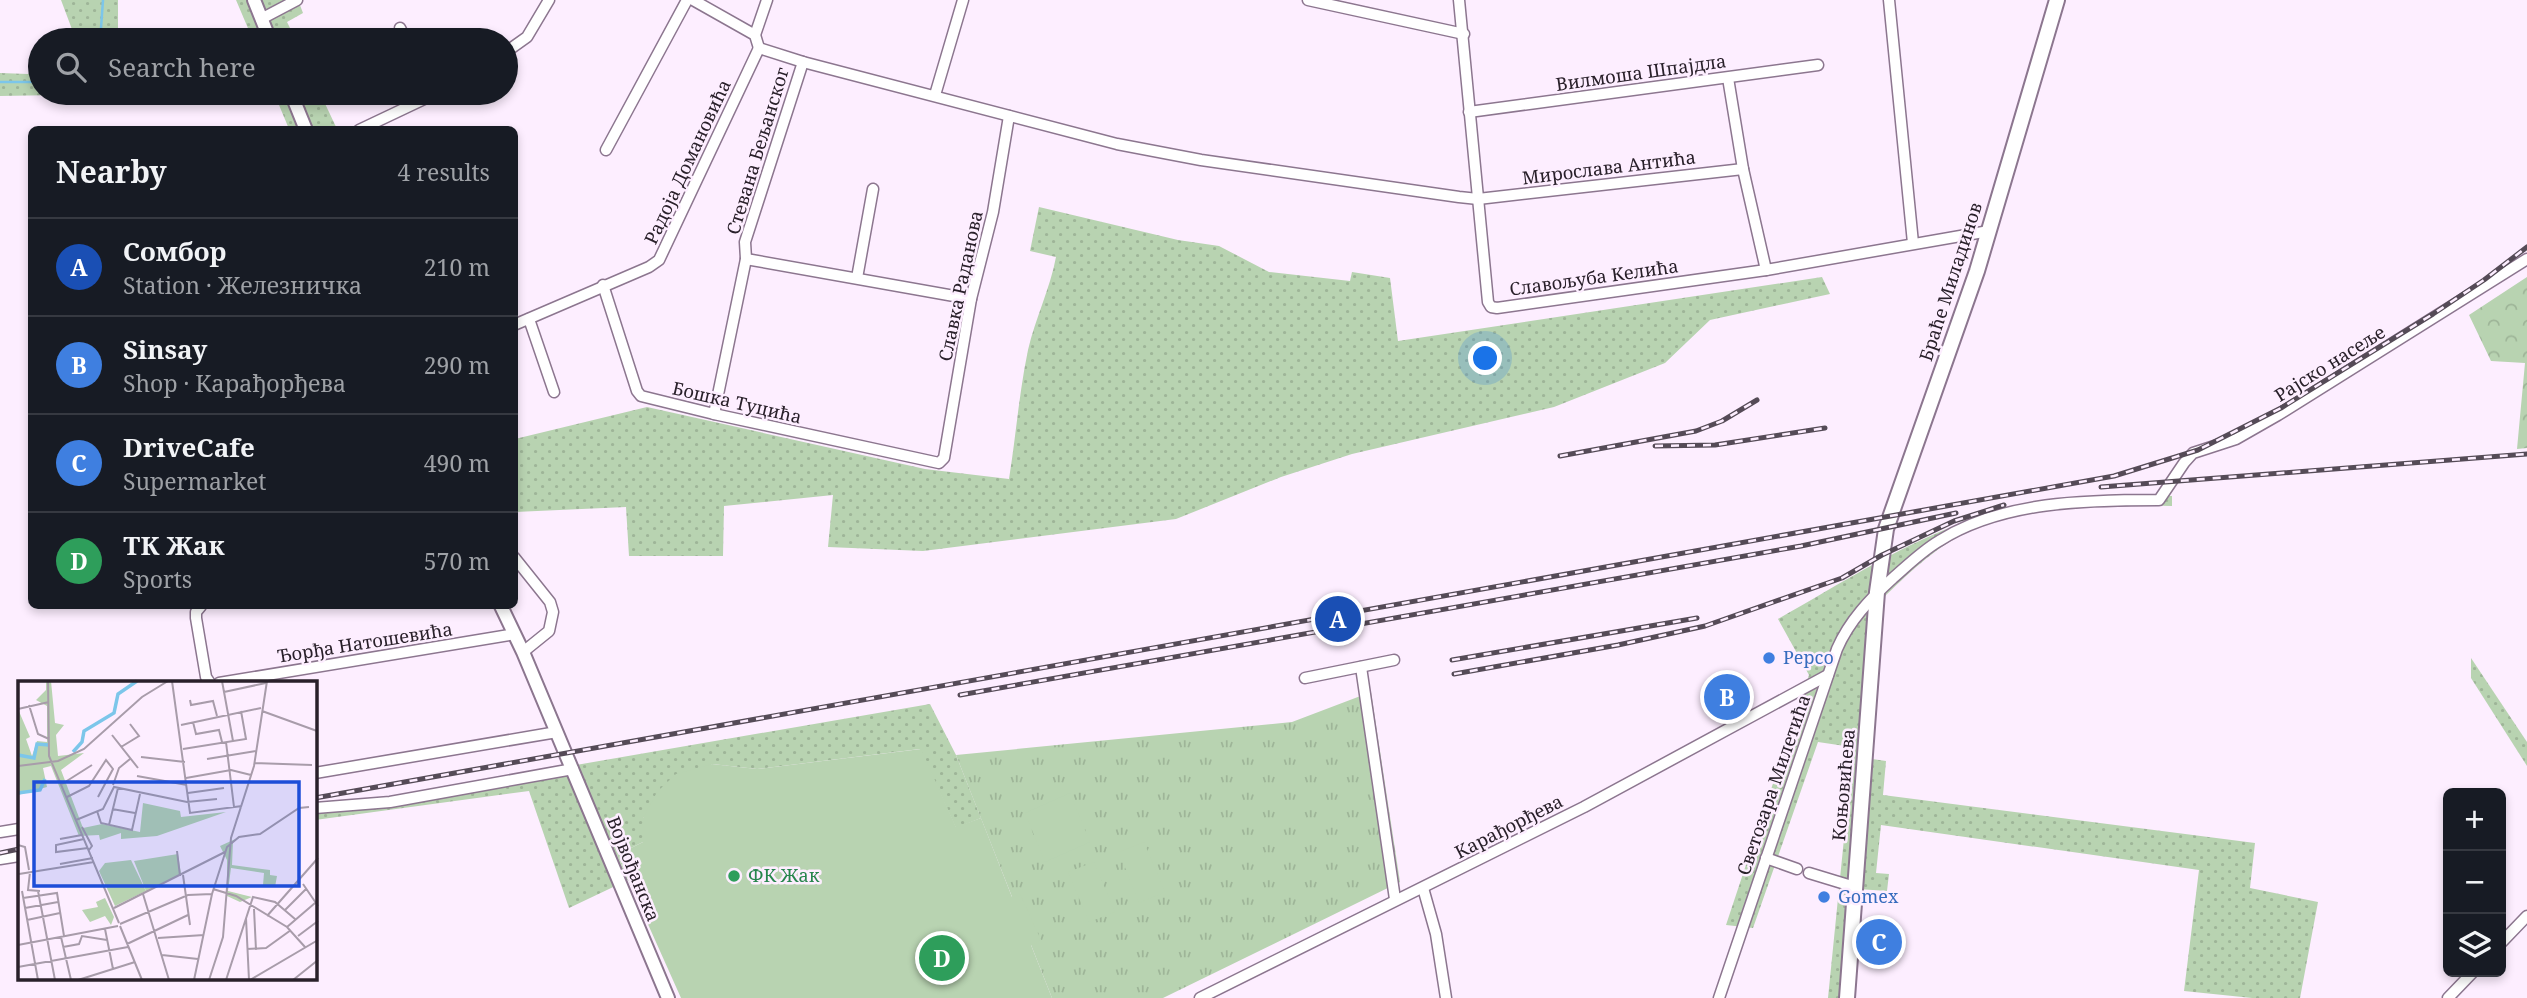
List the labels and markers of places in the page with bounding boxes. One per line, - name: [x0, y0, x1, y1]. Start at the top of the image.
- pin: A: [1315, 593, 1361, 645]
- place label: Pepco: [1783, 645, 1834, 669]
- marker: Pepco: [1761, 650, 1777, 666]
- pin: B: [1704, 671, 1750, 723]
- place label: ФК Жак: [748, 863, 820, 887]
- marker: ФК Жак: [726, 868, 742, 884]
- place label: Gomex: [1838, 884, 1899, 908]
- marker: Gomex: [1816, 889, 1832, 905]
- pin: C: [1856, 916, 1902, 968]
- pin: D: [919, 932, 965, 984]

